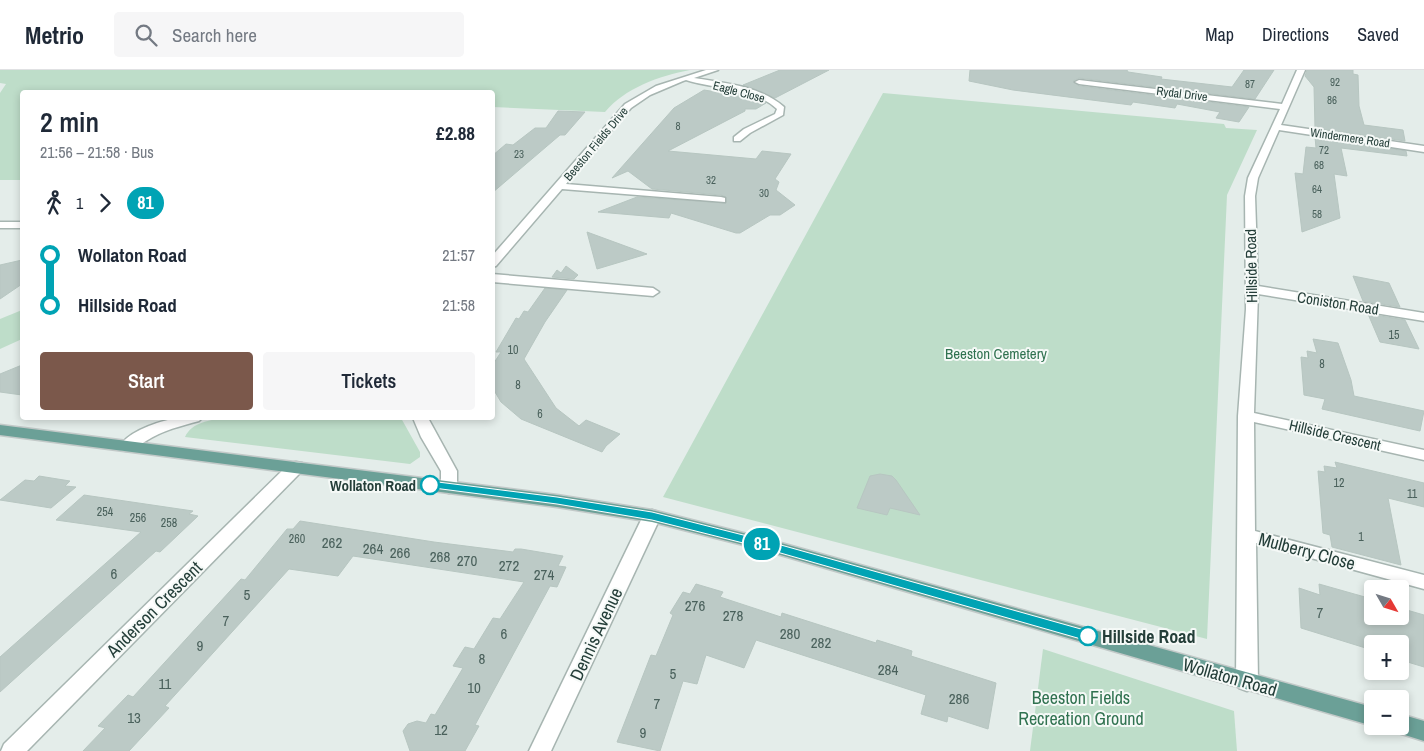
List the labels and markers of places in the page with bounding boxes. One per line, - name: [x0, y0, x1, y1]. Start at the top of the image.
- place label: Wollaton Road: [330, 475, 416, 496]
- marker: Wollaton Road: [420, 475, 440, 495]
- place label: Hillside Road: [1102, 624, 1196, 649]
- marker: Hillside Road: [1078, 626, 1098, 646]

